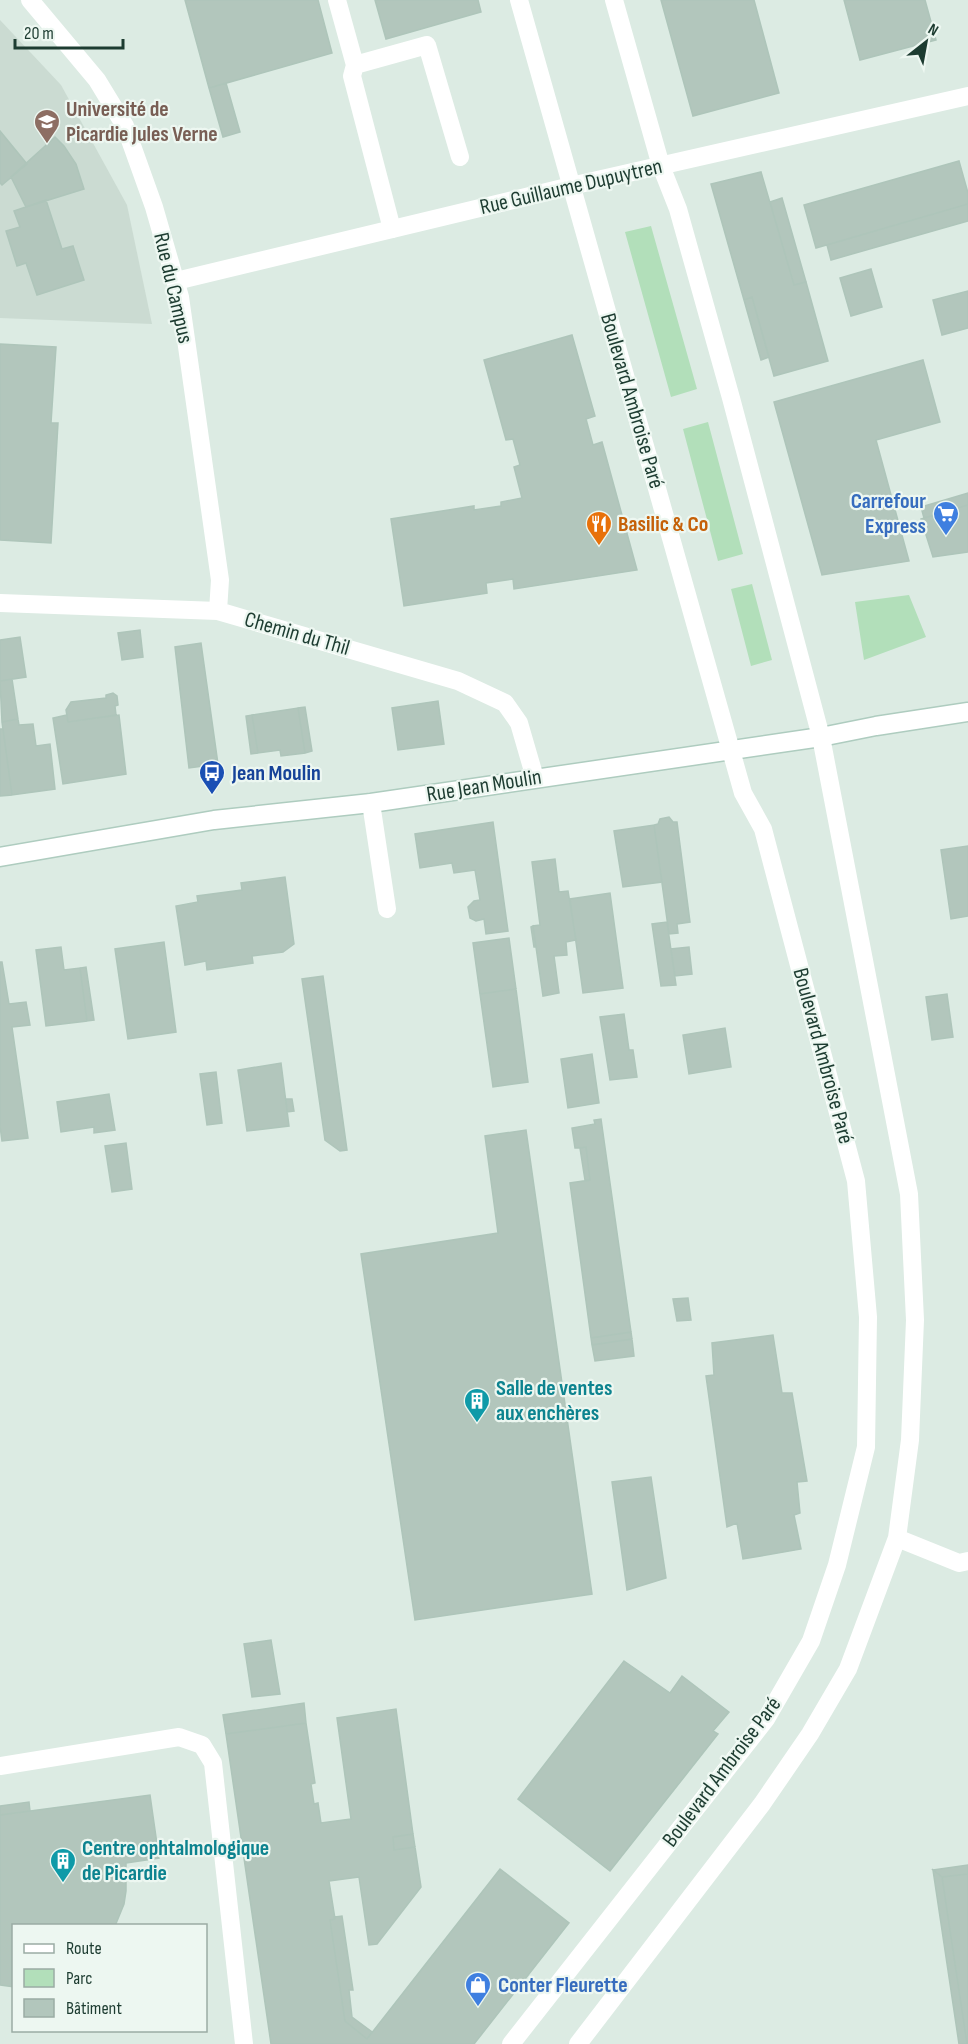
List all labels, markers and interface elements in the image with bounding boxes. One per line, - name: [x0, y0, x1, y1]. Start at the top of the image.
- scale bar: [15, 12, 123, 50]
- north arrow: [896, 12, 956, 72]
- text: N: [924, 20, 942, 41]
- text: 20 m: [24, 23, 54, 44]
- place label: Université de Picardie Jules Verne: [66, 96, 218, 148]
- school or university icon: Université de Picardie Jules Verne: [32, 107, 62, 145]
- street label: Rue Guillaume Dupuytren: [477, 153, 665, 221]
- street label: Rue du Campus: [147, 230, 199, 346]
- street label: Boulevard Ambroise Paré: [594, 310, 670, 492]
- place label: Carrefour Express: [851, 488, 926, 540]
- supermarket icon: Carrefour Express: [931, 499, 961, 537]
- restaurant icon: Basilic & Co: [584, 509, 614, 547]
- place label: Basilic & Co: [618, 511, 708, 538]
- street label: Chemin du Thil: [241, 606, 353, 662]
- bus stop icon: Jean Moulin: [197, 758, 227, 796]
- place label: Jean Moulin: [231, 760, 321, 787]
- street label: Rue Jean Moulin: [425, 764, 543, 808]
- street label: Boulevard Ambroise Paré: [787, 965, 859, 1147]
- place label: Salle de ventes aux enchères: [496, 1375, 612, 1427]
- building icon: Salle de ventes aux enchères: [462, 1386, 492, 1424]
- street label: Boulevard Ambroise Paré: [657, 1692, 787, 1852]
- place label: Centre ophtalmologique de Picardie: [82, 1835, 269, 1887]
- building icon: Centre ophtalmologique de Picardie: [48, 1846, 78, 1884]
- legend: [12, 1924, 207, 2032]
- text: Route: [66, 1938, 102, 1959]
- text: Parc: [66, 1968, 92, 1989]
- shop icon: Conter Fleurette: [463, 1970, 493, 2008]
- place label: Conter Fleurette: [498, 1972, 628, 1999]
- text: Bâtiment: [66, 1998, 122, 2019]

